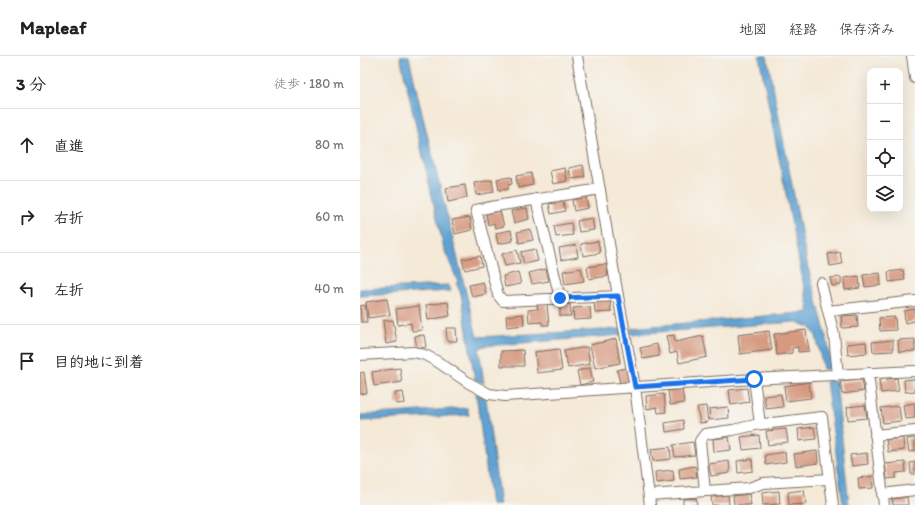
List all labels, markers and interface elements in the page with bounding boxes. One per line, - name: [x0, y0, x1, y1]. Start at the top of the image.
- text: Mapleaf: [20, 16, 86, 39]
- text: 地図: [739, 21, 767, 38]
- text: 経路: [789, 21, 817, 38]
- text: 保存済み: [839, 21, 895, 38]
- map controls: [867, 68, 903, 212]
- button: +: [867, 68, 903, 104]
- text: 3 分: [16, 74, 46, 94]
- text: 徒歩 · 180 m: [274, 76, 344, 91]
- button: −: [867, 104, 903, 140]
- icon: ahead: [16, 134, 38, 156]
- text: 直進: [54, 137, 84, 155]
- text: 80 m: [315, 137, 344, 152]
- button: locate: [867, 140, 903, 176]
- button: layers: [867, 176, 903, 212]
- icon: right: [16, 206, 38, 228]
- text: 右折: [54, 209, 84, 227]
- text: 60 m: [315, 209, 344, 224]
- icon: left: [16, 278, 38, 300]
- text: 左折: [54, 281, 84, 299]
- text: 40 m: [314, 281, 344, 296]
- route end: [551, 289, 569, 307]
- icon: arrive: [16, 350, 38, 372]
- text: 目的地に到着: [54, 353, 144, 371]
- route start: [745, 370, 763, 388]

